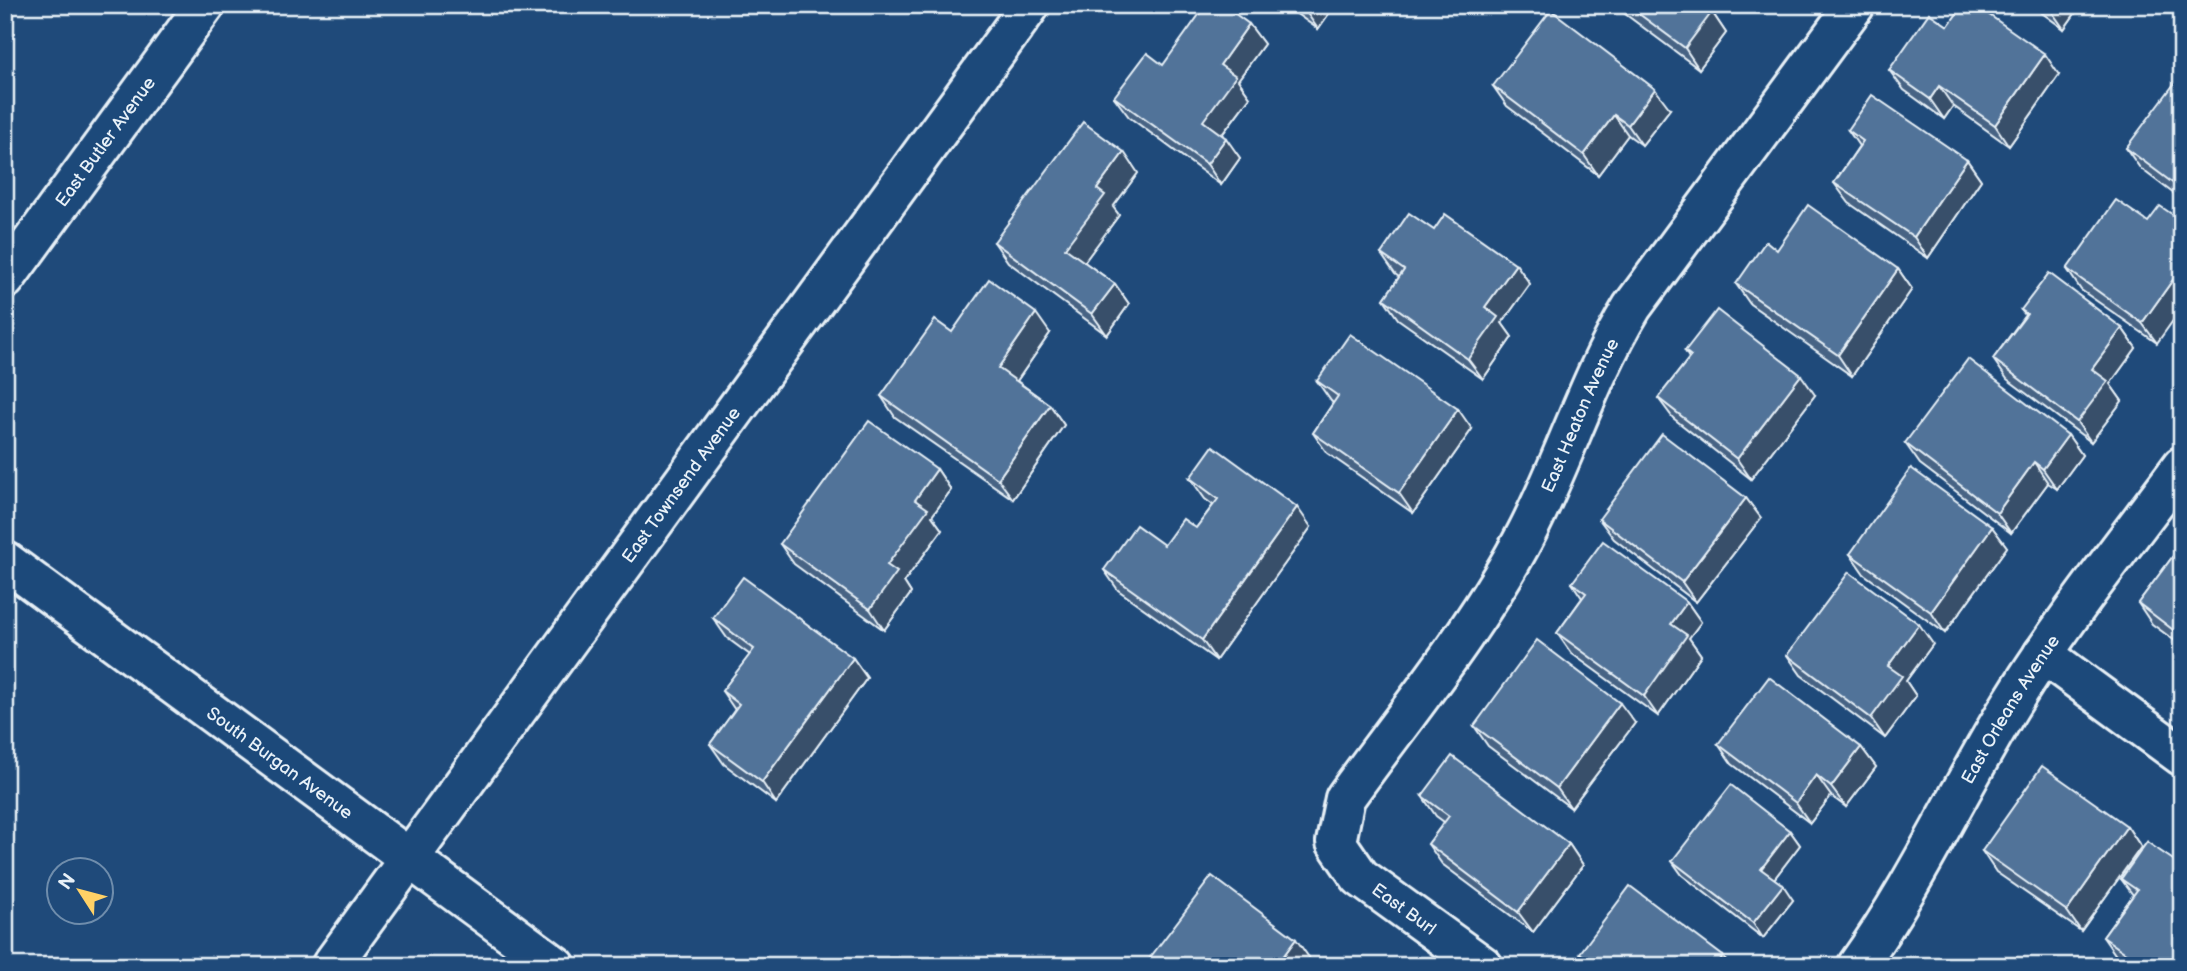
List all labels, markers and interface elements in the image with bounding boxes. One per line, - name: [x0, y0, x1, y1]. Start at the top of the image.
- street label: East Butler Avenue: [51, 73, 160, 211]
- street label: East Heaton Avenue: [1537, 335, 1624, 496]
- street label: East Townsend Avenue: [618, 403, 745, 567]
- street label: East Orleans Avenue: [1957, 631, 2064, 788]
- street label: South Burgan Avenue: [202, 703, 357, 824]
- north arrow: [46, 856, 116, 926]
- text: N: [54, 869, 81, 894]
- street label: East Burl: [1368, 879, 1440, 940]

